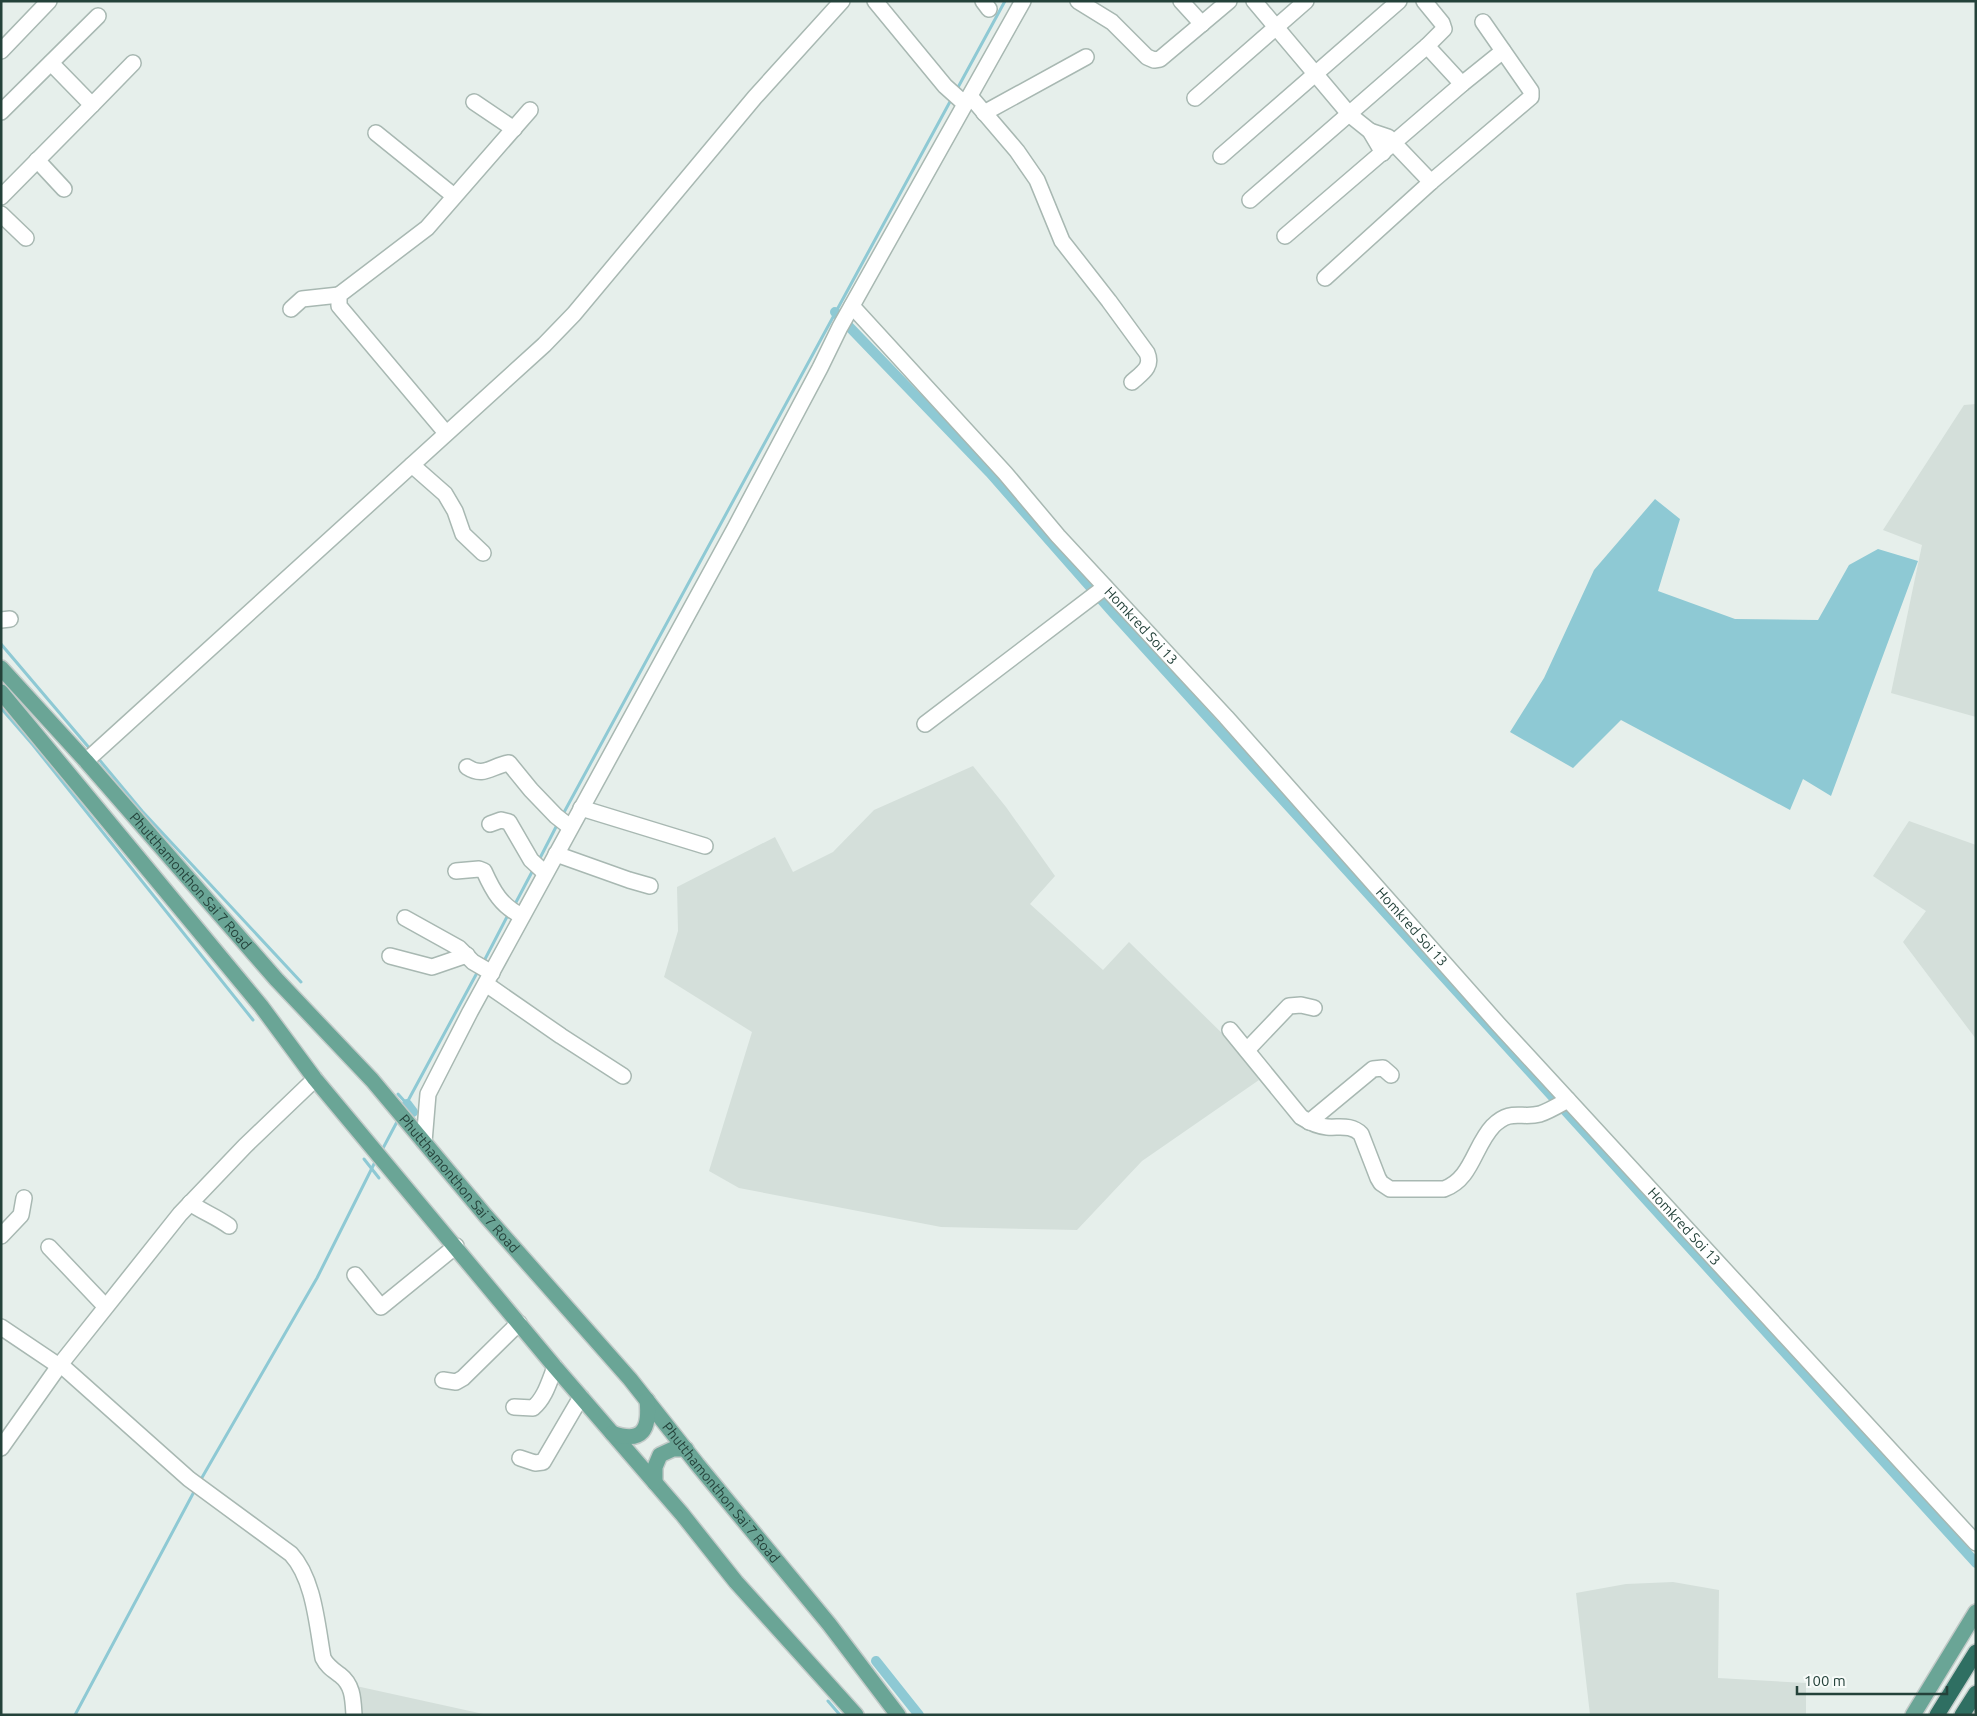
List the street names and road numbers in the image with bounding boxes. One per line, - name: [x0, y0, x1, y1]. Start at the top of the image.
- street label: Homkred Soi 13: [1101, 584, 1181, 667]
- street label: Phutthamonthon Sai 7 Road: [126, 809, 254, 953]
- street label: Homkred Soi 13: [1373, 884, 1451, 969]
- street label: Phutthamonthon Sai 7 Road: [396, 1111, 523, 1256]
- street label: Homkred Soi 13: [1645, 1184, 1724, 1268]
- street label: Phutthamonthon Sai 7 Road: [659, 1419, 783, 1566]

